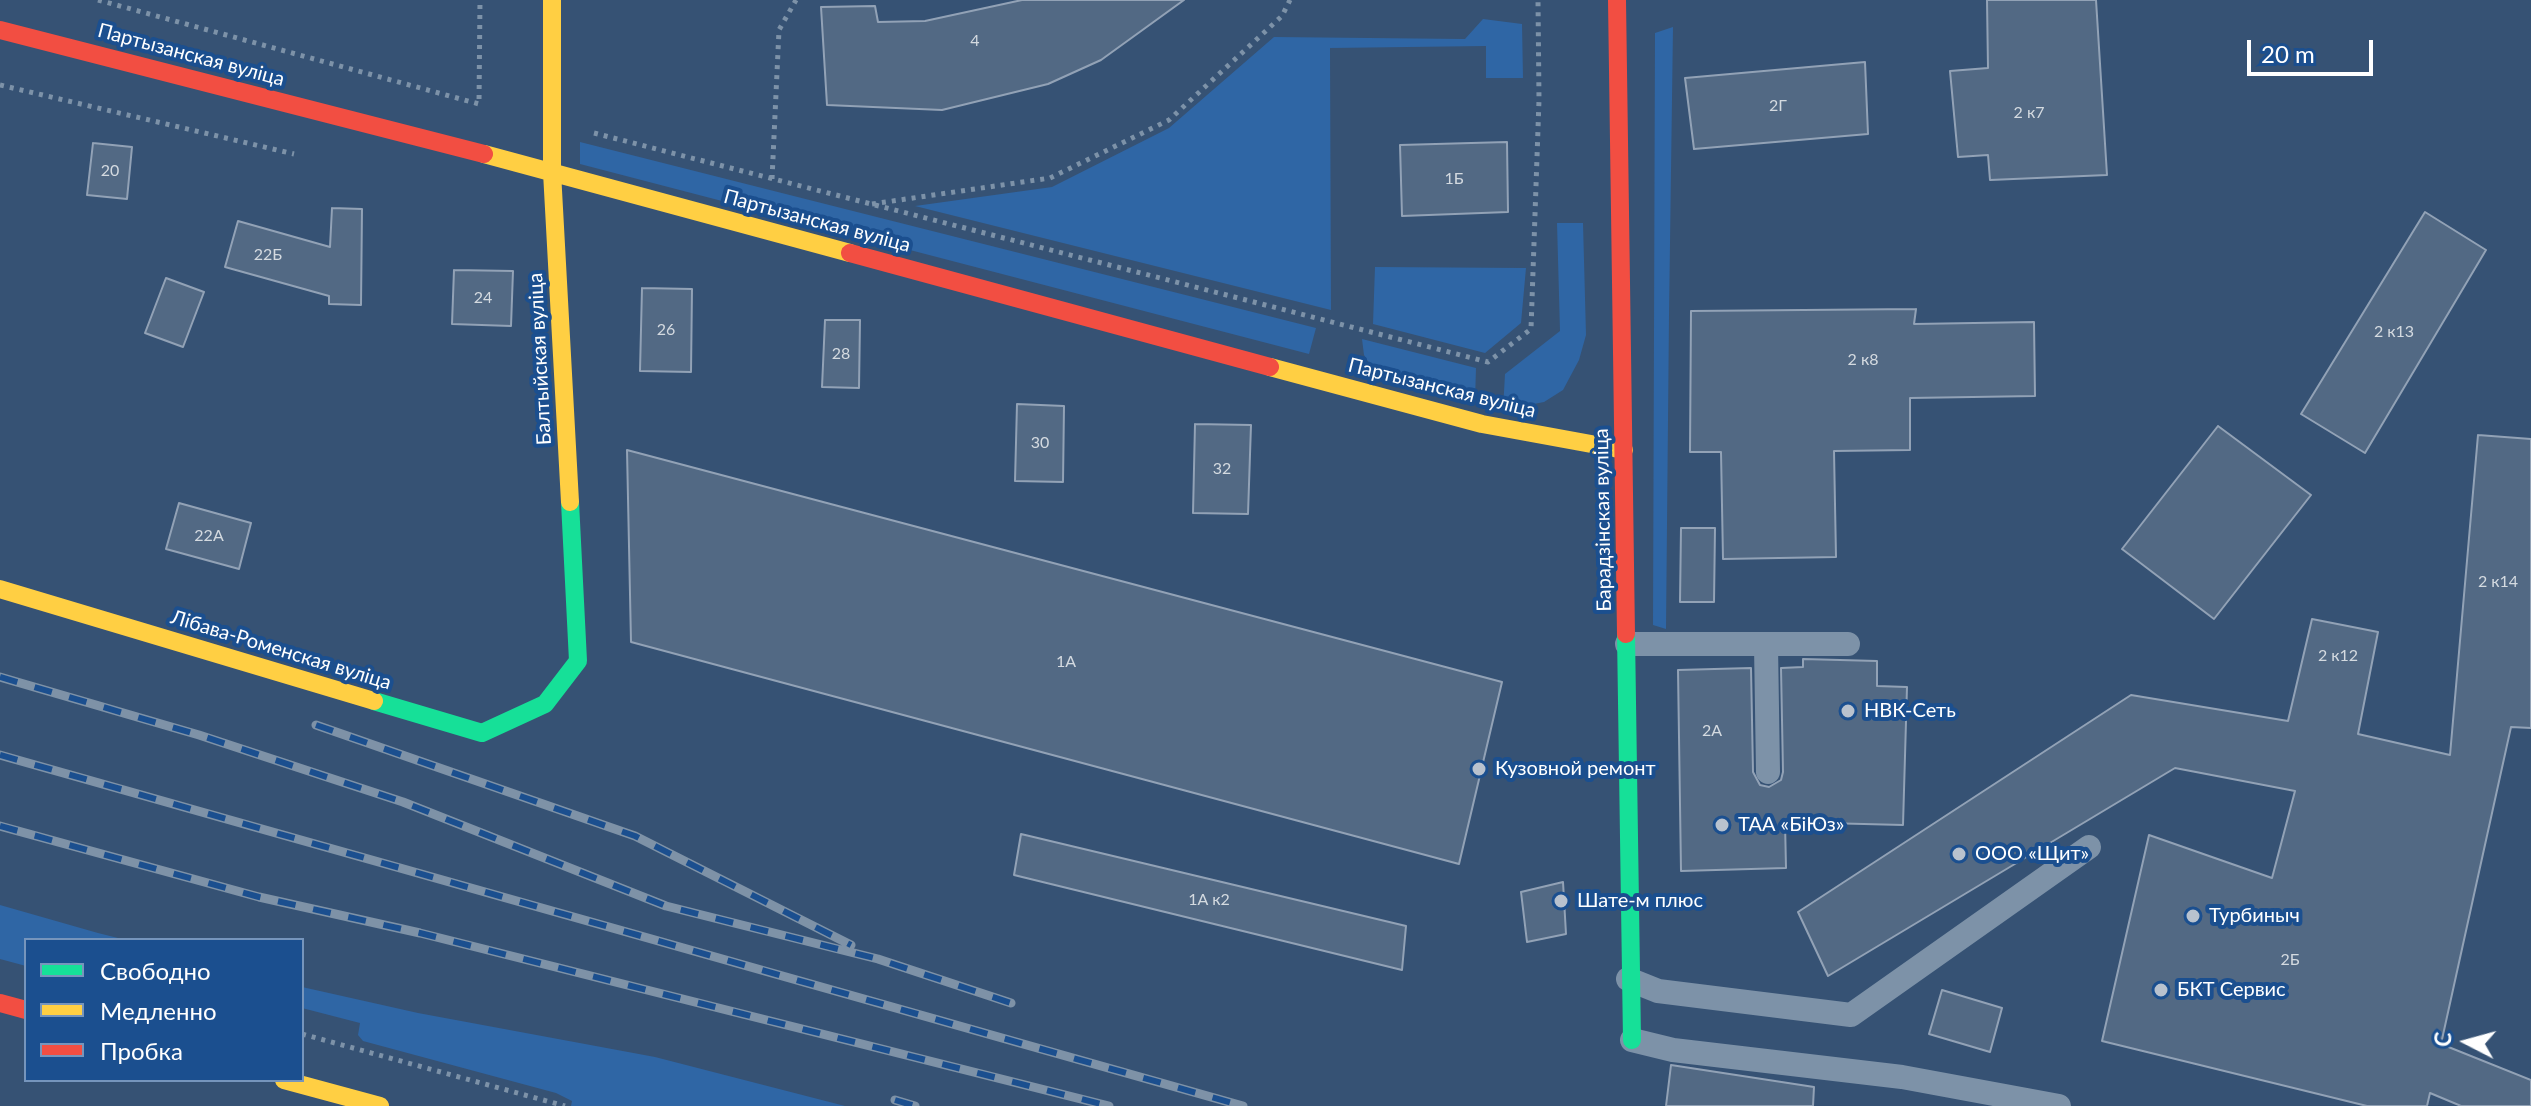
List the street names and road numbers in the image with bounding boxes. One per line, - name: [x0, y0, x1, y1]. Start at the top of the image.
- street label: Партызанская вуліца: [95, 19, 287, 91]
- street label: Партызанская вуліца: [721, 185, 913, 257]
- street label: Балтыйская вуліца: [524, 272, 556, 446]
- street label: Партызанская вуліца: [1346, 353, 1538, 423]
- street label: Барадзінская вуліца: [1589, 428, 1617, 612]
- street label: Лібава-Роменская вуліца: [168, 605, 394, 695]

